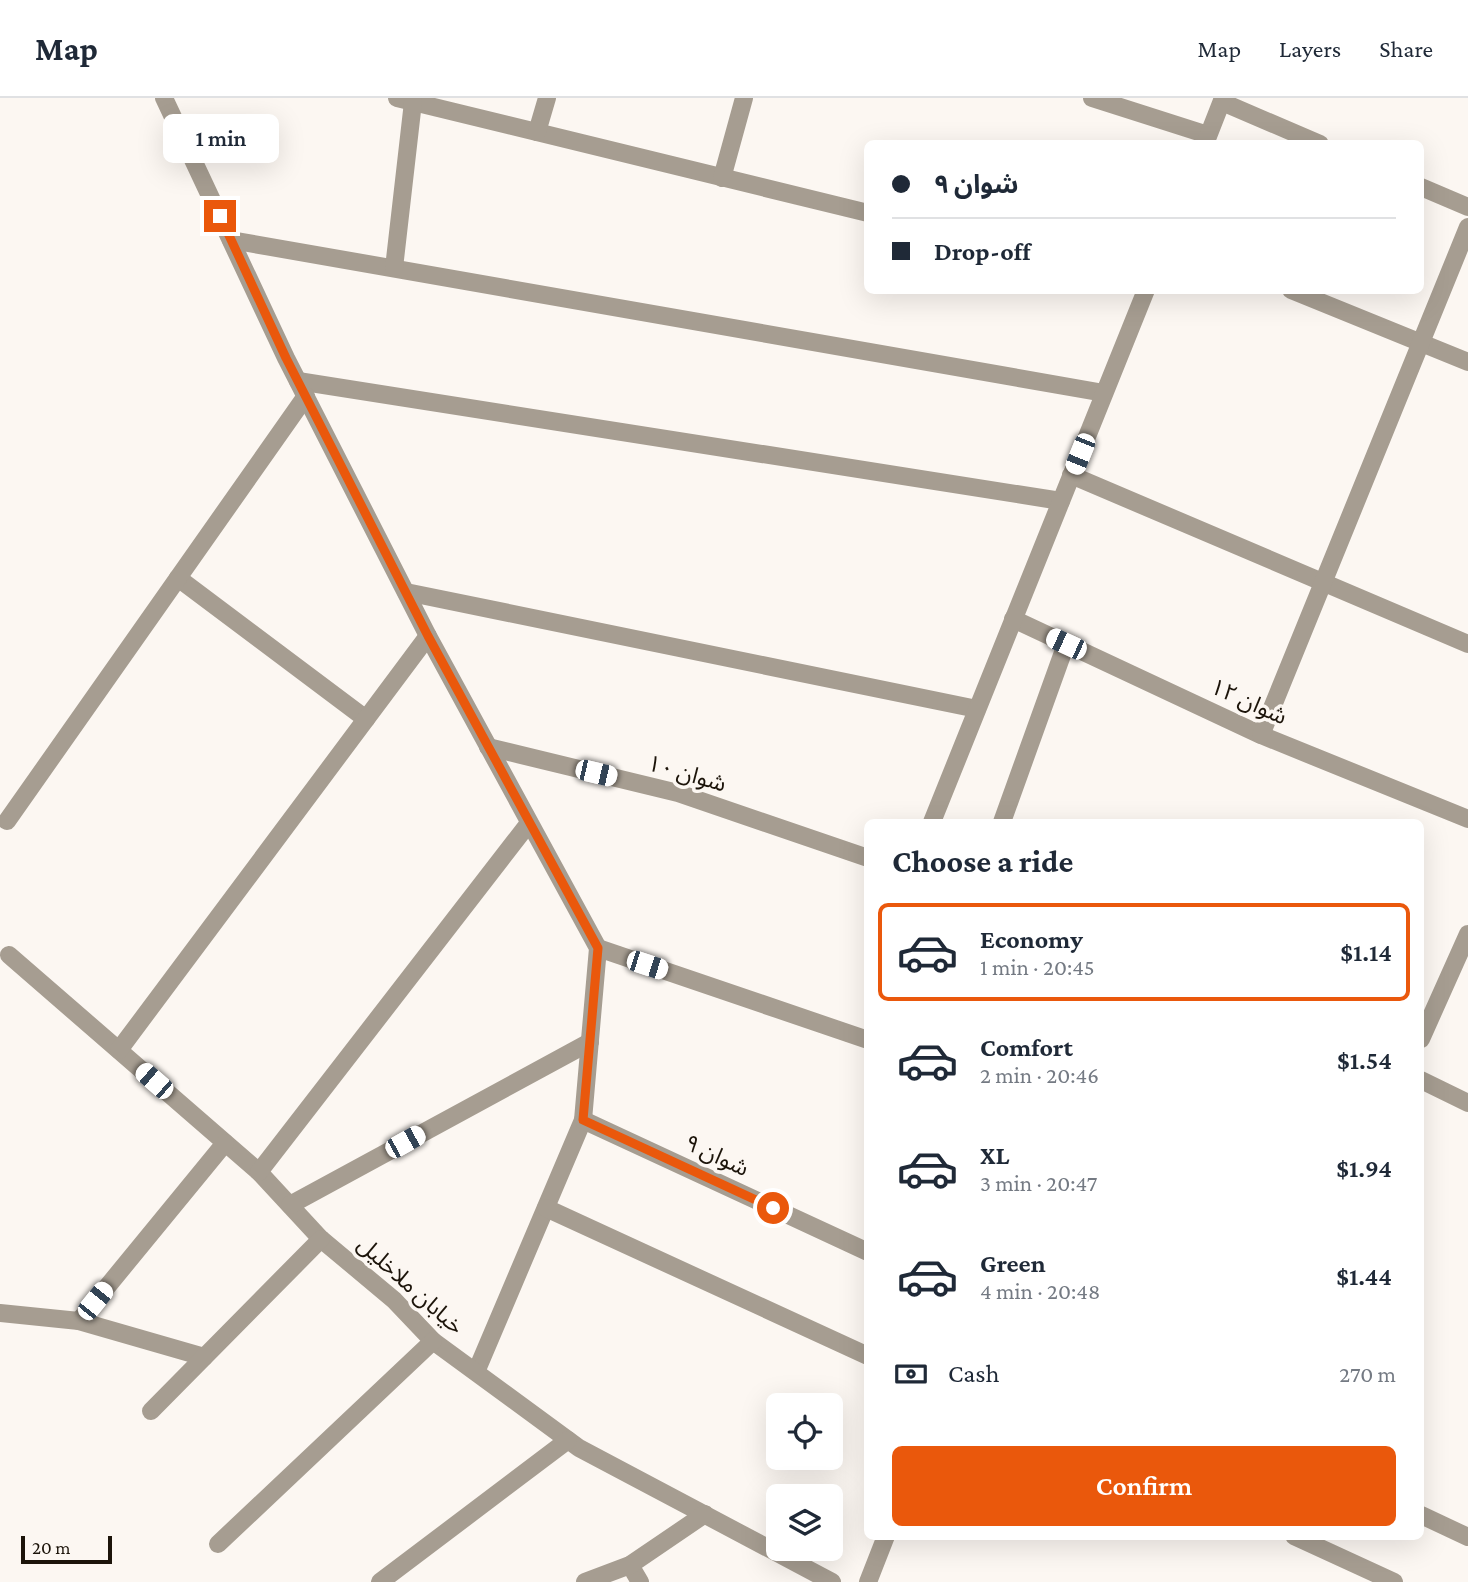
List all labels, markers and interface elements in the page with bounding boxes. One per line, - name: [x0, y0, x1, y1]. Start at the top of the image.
- text: Map: [35, 30, 98, 67]
- text: Map: [1197, 35, 1241, 62]
- text: Layers: [1279, 35, 1341, 62]
- text: Share: [1379, 35, 1433, 62]
- callout: 1 min: [162, 115, 278, 164]
- text: 1 min: [195, 125, 247, 151]
- text: شوان ۹: [934, 170, 1019, 199]
- route end: [204, 200, 236, 232]
- text: Drop-off: [934, 237, 1031, 266]
- car: [1063, 431, 1098, 477]
- car: [1043, 626, 1090, 662]
- street label: شوان ۱۲: [1206, 673, 1291, 730]
- street label: شوان ۱۰: [644, 749, 729, 798]
- car: [574, 758, 619, 788]
- text: Choose a ride: [892, 843, 1073, 879]
- icon: car: [896, 921, 959, 984]
- text: Economy: [980, 925, 1083, 954]
- text: $1.14: [1340, 938, 1392, 967]
- car: [624, 949, 671, 981]
- text: 1 min · 20:45: [980, 954, 1095, 980]
- icon: car: [896, 1029, 959, 1092]
- text: Comfort: [980, 1033, 1073, 1062]
- text: $1.54: [1337, 1046, 1392, 1075]
- car: [132, 1059, 177, 1103]
- text: 2 min · 20:46: [980, 1062, 1099, 1088]
- car: [382, 1123, 429, 1161]
- street label: شوان ۹: [680, 1129, 753, 1182]
- icon: car: [896, 1137, 959, 1200]
- text: XL: [980, 1141, 1009, 1170]
- text: $1.94: [1336, 1154, 1392, 1183]
- text: 3 min · 20:47: [980, 1170, 1097, 1196]
- route start: [757, 1192, 789, 1224]
- street label: خیابان ملاخلیل: [353, 1231, 469, 1339]
- icon: car: [896, 1245, 959, 1308]
- text: Green: [980, 1249, 1046, 1278]
- text: $1.44: [1336, 1262, 1392, 1291]
- car: [74, 1278, 117, 1324]
- text: 4 min · 20:48: [980, 1278, 1100, 1304]
- icon: cash: [892, 1355, 930, 1393]
- text: Cash: [948, 1359, 999, 1388]
- text: 270 m: [1339, 1361, 1396, 1387]
- map controls: [766, 1393, 843, 1561]
- button: locate: [766, 1393, 843, 1470]
- button: Confirm: [892, 1446, 1396, 1526]
- button: layers: [766, 1484, 843, 1561]
- scale bar: [21, 1533, 112, 1565]
- text: 20 m: [32, 1537, 71, 1558]

